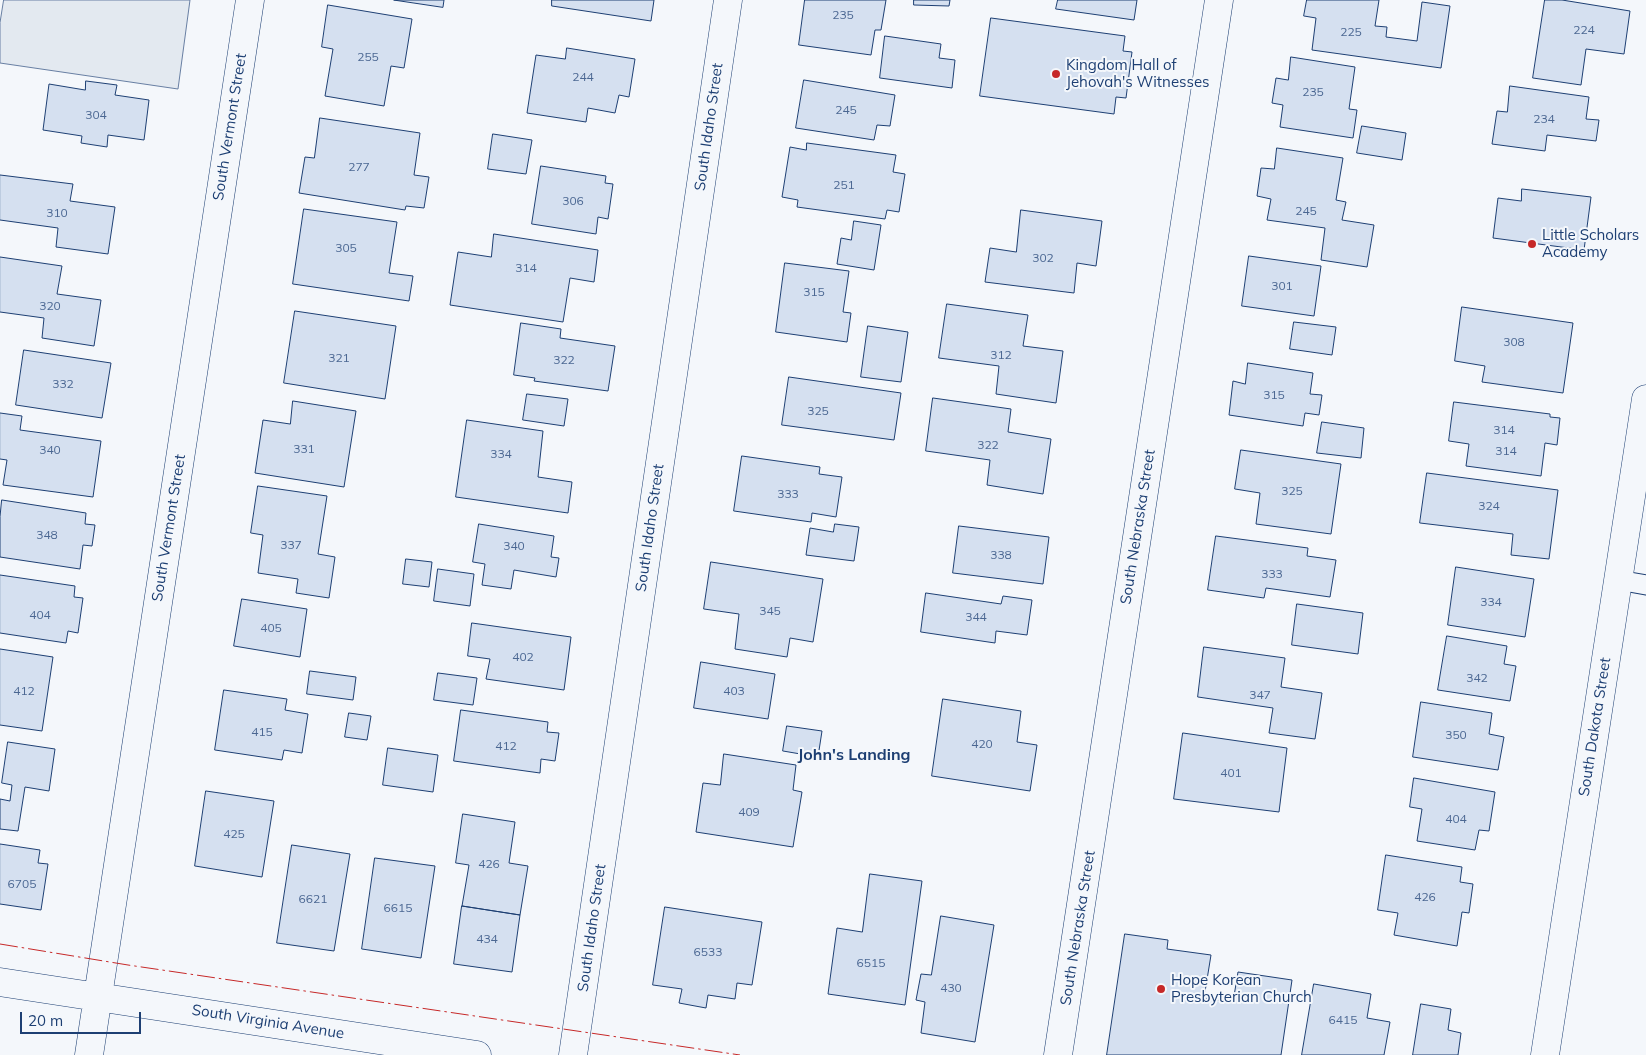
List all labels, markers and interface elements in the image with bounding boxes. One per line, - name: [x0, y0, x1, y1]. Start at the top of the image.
- house number: 235: [832, 8, 854, 22]
- house number: 224: [1573, 23, 1595, 37]
- house number: 225: [1340, 25, 1362, 39]
- house number: 255: [357, 50, 379, 64]
- street label: South Vermont Street: [209, 52, 251, 202]
- place label: Kingdom Hall of Jehovah's Witnesses: [1066, 56, 1210, 91]
- street label: South Idaho Street: [691, 62, 727, 192]
- marker: Kingdom Hall of Jehovah's Witnesses: [1050, 68, 1062, 80]
- house number: 244: [572, 70, 594, 84]
- house number: 235: [1302, 85, 1324, 99]
- house number: 245: [835, 103, 857, 117]
- house number: 304: [85, 108, 107, 122]
- house number: 234: [1533, 112, 1555, 126]
- house number: 277: [348, 160, 370, 174]
- house number: 251: [833, 178, 855, 192]
- house number: 306: [562, 194, 584, 208]
- house number: 245: [1295, 204, 1317, 218]
- house number: 310: [46, 206, 68, 220]
- place label: Little Scholars Academy: [1542, 226, 1639, 261]
- marker: Little Scholars Academy: [1526, 238, 1538, 250]
- house number: 305: [335, 241, 357, 255]
- house number: 302: [1032, 251, 1054, 265]
- house number: 314: [515, 261, 537, 275]
- house number: 301: [1271, 279, 1293, 293]
- house number: 315: [803, 285, 825, 299]
- house number: 320: [39, 299, 61, 313]
- house number: 308: [1503, 335, 1525, 349]
- house number: 312: [990, 348, 1012, 362]
- house number: 321: [328, 351, 350, 365]
- house number: 322: [553, 353, 575, 367]
- house number: 332: [52, 377, 74, 391]
- house number: 315: [1263, 388, 1285, 402]
- house number: 325: [807, 404, 829, 418]
- house number: 314: [1493, 423, 1515, 437]
- house number: 322: [977, 438, 999, 452]
- house number: 331: [293, 442, 315, 456]
- house number: 340: [39, 443, 61, 457]
- house number: 314: [1495, 444, 1517, 458]
- house number: 334: [490, 447, 512, 461]
- street label: South Nebraska Street: [1117, 448, 1159, 606]
- street label: South Vermont Street: [148, 453, 190, 603]
- street label: South Idaho Street: [632, 463, 668, 593]
- house number: 325: [1281, 484, 1303, 498]
- house number: 333: [777, 487, 799, 501]
- house number: 324: [1478, 499, 1500, 513]
- house number: 348: [36, 528, 58, 542]
- house number: 337: [280, 538, 302, 552]
- house number: 340: [503, 539, 525, 553]
- house number: 338: [990, 548, 1012, 562]
- house number: 333: [1261, 567, 1283, 581]
- house number: 334: [1480, 595, 1502, 609]
- house number: 345: [759, 604, 781, 618]
- house number: 404: [29, 608, 51, 622]
- house number: 344: [965, 610, 987, 624]
- house number: 405: [260, 621, 282, 635]
- house number: 402: [512, 650, 534, 664]
- street label: South Dakota Street: [1575, 656, 1615, 798]
- house number: 342: [1466, 671, 1488, 685]
- house number: 412: [13, 684, 35, 698]
- house number: 403: [723, 684, 745, 698]
- house number: 347: [1249, 688, 1271, 702]
- house number: 415: [251, 725, 273, 739]
- house number: 350: [1445, 728, 1467, 742]
- house number: 420: [971, 737, 993, 751]
- house number: 412: [495, 739, 517, 753]
- district label: John's Landing: [797, 745, 911, 765]
- house number: 401: [1220, 766, 1242, 780]
- house number: 409: [738, 805, 760, 819]
- house number: 404: [1445, 812, 1467, 826]
- house number: 425: [223, 827, 245, 841]
- street label: South Nebraska Street: [1057, 849, 1099, 1007]
- house number: 426: [478, 857, 500, 871]
- street label: South Idaho Street: [574, 863, 610, 993]
- house number: 6705: [8, 877, 36, 891]
- house number: 426: [1414, 890, 1436, 904]
- house number: 6621: [299, 892, 327, 906]
- house number: 6615: [384, 901, 412, 915]
- house number: 434: [476, 932, 498, 946]
- house number: 6533: [694, 945, 722, 959]
- house number: 6515: [857, 956, 885, 970]
- place label: Hope Korean Presbyterian Church: [1171, 971, 1312, 1006]
- house number: 430: [940, 981, 962, 995]
- marker: Hope Korean Presbyterian Church: [1155, 983, 1167, 995]
- street label: South Virginia Avenue: [191, 1001, 345, 1043]
- scale bar: [22, 1002, 144, 1034]
- text: 20 m: [28, 1011, 63, 1030]
- house number: 6415: [1329, 1013, 1357, 1027]

